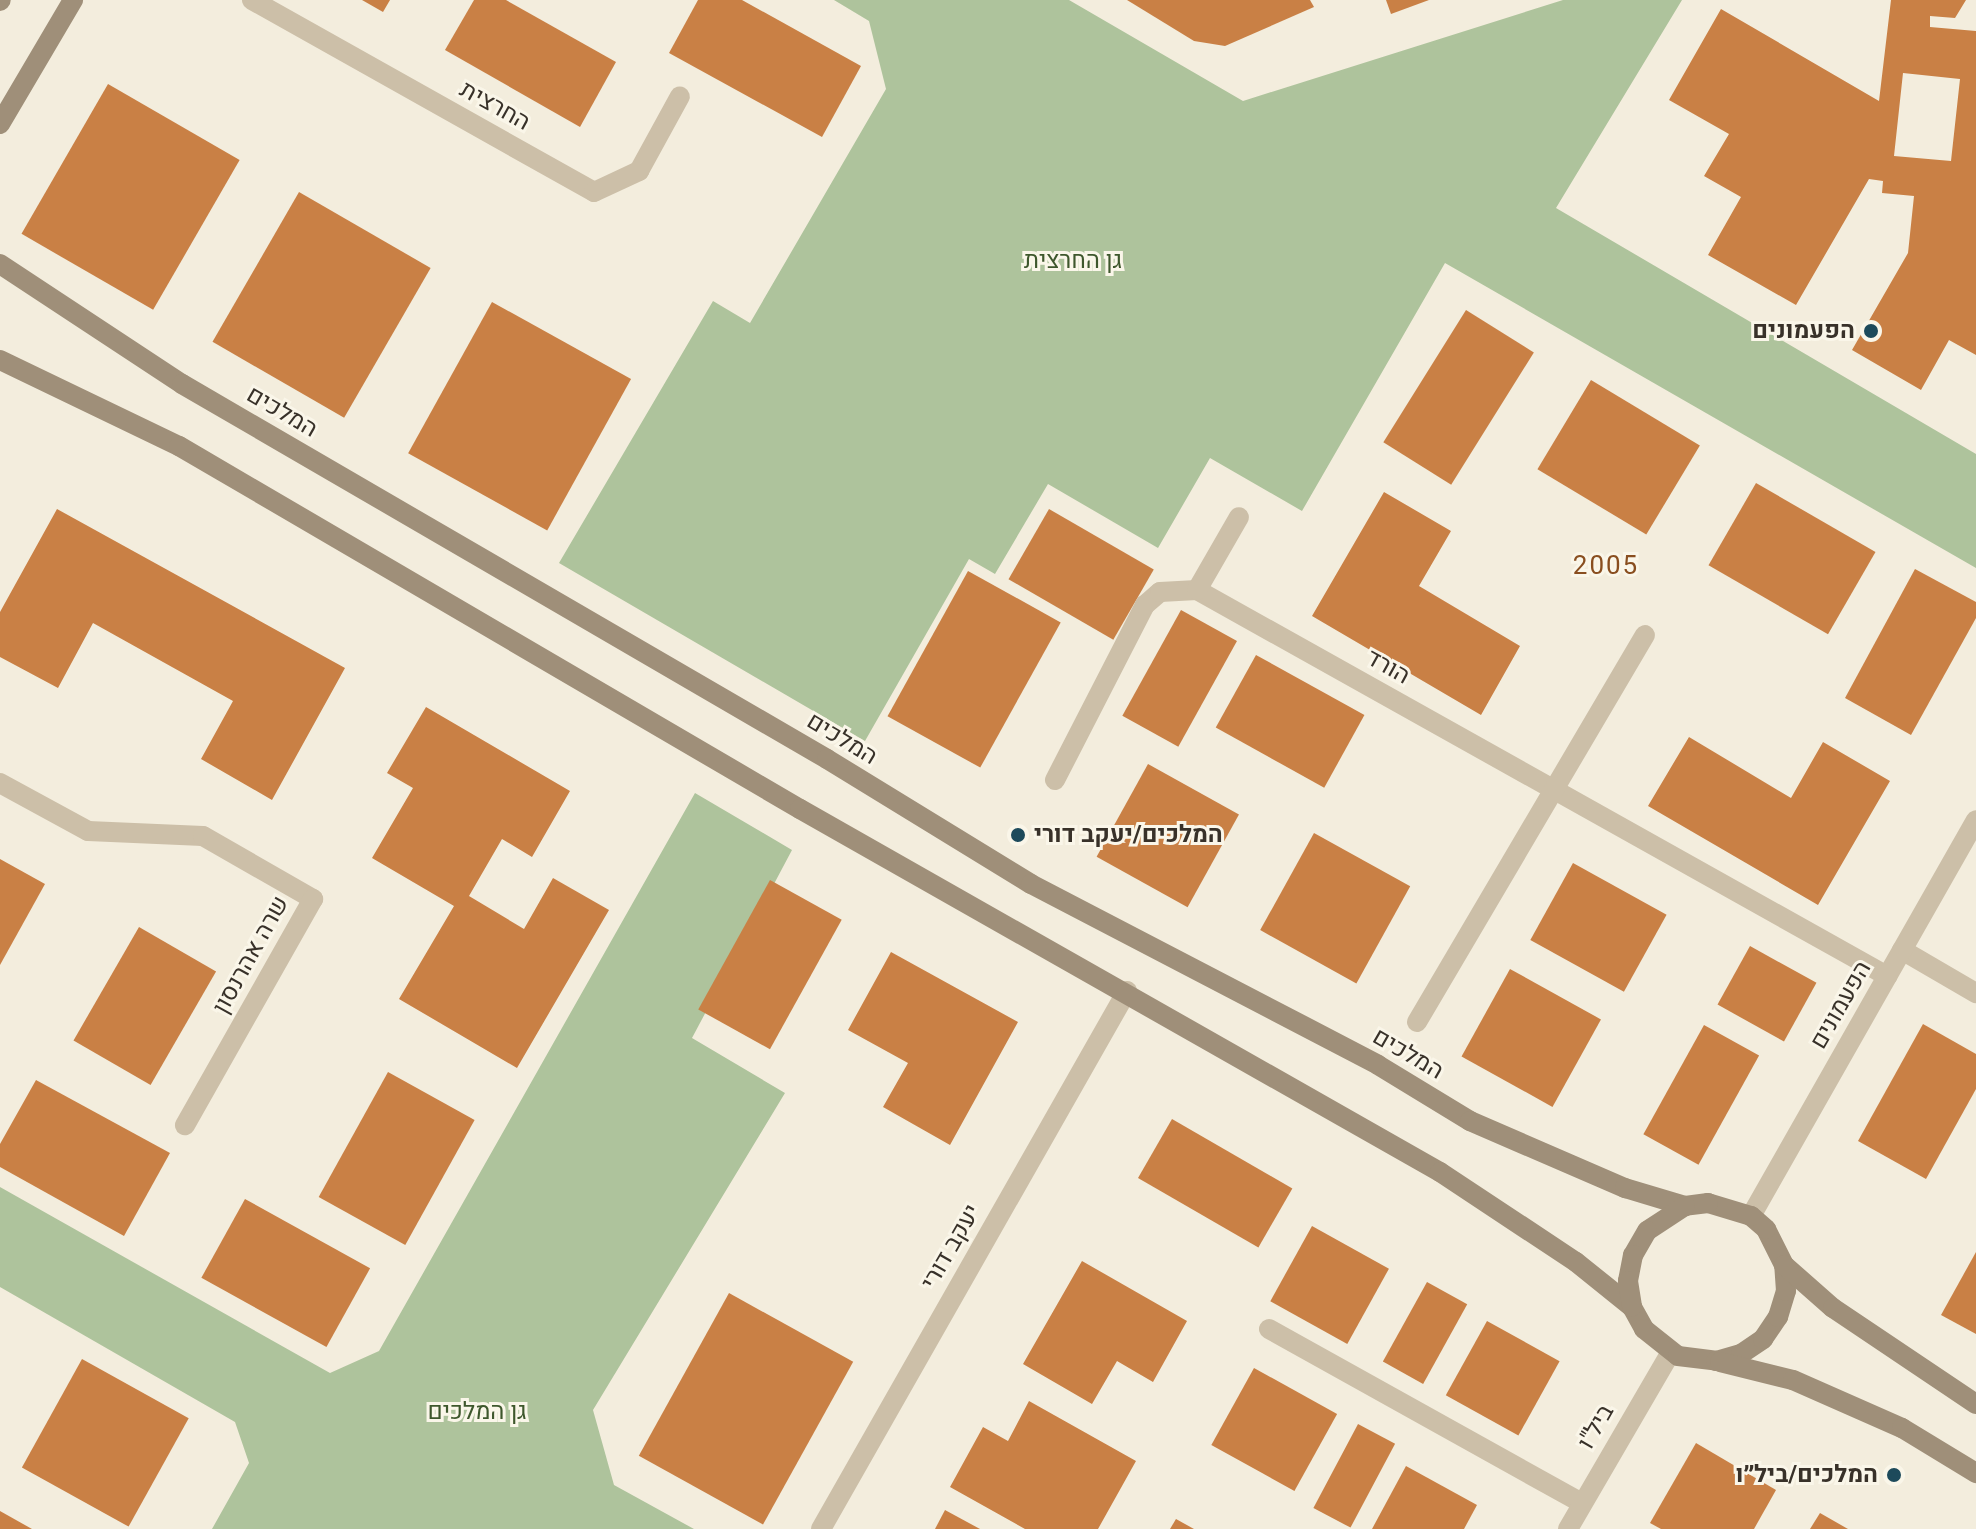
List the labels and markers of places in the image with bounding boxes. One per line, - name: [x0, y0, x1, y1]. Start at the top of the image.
- place label: הפעמונים: [1752, 317, 1855, 345]
- marker: הפעמונים: [1862, 322, 1880, 340]
- place label: המלכים/יעקב דורי: [1034, 821, 1223, 849]
- marker: המלכים/יעקב דורי: [1009, 826, 1027, 844]
- place label: המלכים/ביל״ו: [1736, 1461, 1878, 1489]
- marker: המלכים/ביל״ו: [1885, 1466, 1903, 1484]

